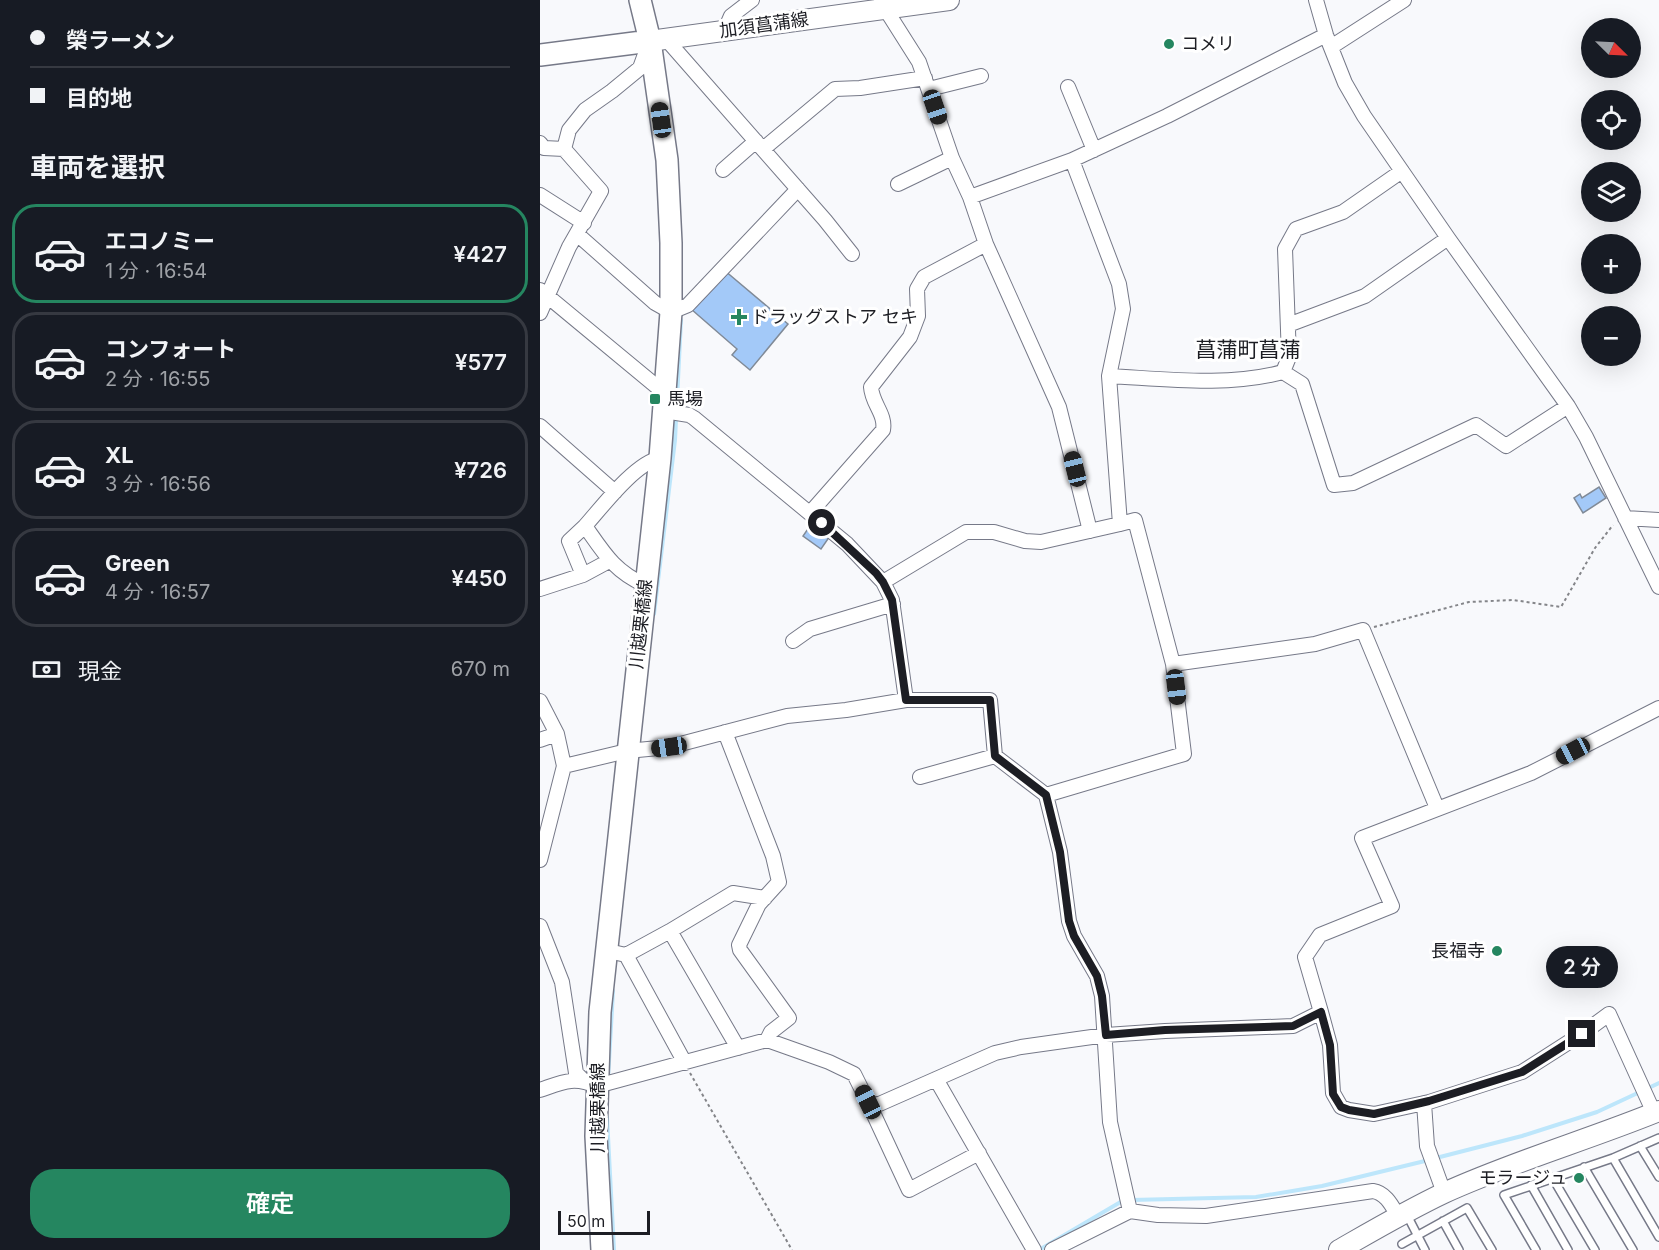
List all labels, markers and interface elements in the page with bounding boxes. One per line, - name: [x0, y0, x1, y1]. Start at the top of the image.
- street label: 加須菖蒲線: [718, 8, 810, 41]
- north arrow: [1581, 18, 1641, 78]
- map controls: [1581, 18, 1641, 366]
- text: 榮ラーメン: [66, 27, 175, 53]
- place label: コメリ: [1181, 33, 1235, 54]
- marker: コメリ: [1162, 37, 1176, 51]
- text: 目的地: [66, 85, 132, 111]
- car: [921, 87, 949, 127]
- button: locate: [1581, 90, 1641, 150]
- car: [650, 101, 672, 139]
- text: 車両を選択: [30, 151, 165, 184]
- button: layers: [1581, 162, 1641, 222]
- icon: car: [33, 227, 87, 281]
- text: エコノミー: [105, 228, 215, 254]
- button: +: [1581, 234, 1641, 294]
- text: ¥427: [454, 241, 507, 267]
- text: 1 分 · 16:54: [105, 259, 207, 283]
- place label: ドラッグストア セキ: [751, 306, 918, 327]
- button: −: [1581, 306, 1641, 366]
- marker: ドラッグストア セキ: [732, 310, 746, 324]
- icon: car: [33, 335, 87, 389]
- text: コンフォート: [105, 336, 236, 362]
- district label: 菖蒲町菖蒲: [1196, 337, 1301, 362]
- text: ¥577: [455, 349, 507, 375]
- text: 2 分 · 16:55: [105, 367, 210, 391]
- place label: 馬場: [667, 388, 703, 409]
- marker: 馬場: [648, 392, 662, 406]
- text: XL: [105, 442, 134, 468]
- icon: car: [33, 443, 87, 497]
- car: [1062, 449, 1088, 489]
- text: ¥726: [454, 457, 507, 483]
- text: 3 分 · 16:56: [105, 472, 211, 496]
- route start: [808, 509, 835, 536]
- text: Green: [105, 550, 170, 576]
- icon: car: [33, 551, 87, 605]
- text: ¥450: [452, 565, 507, 591]
- street label: 川越栗橋線: [625, 578, 656, 670]
- text: 4 分 · 16:57: [105, 580, 210, 604]
- icon: cash: [30, 653, 63, 686]
- text: 670 m: [451, 657, 510, 681]
- text: 現金: [78, 658, 122, 684]
- car: [1165, 668, 1187, 706]
- car: [1553, 735, 1593, 767]
- car: [650, 736, 688, 758]
- place label: 長福寺: [1431, 940, 1485, 961]
- marker: 長福寺: [1490, 944, 1504, 958]
- callout: 2 分: [1546, 947, 1618, 989]
- text: 2 分: [1563, 955, 1601, 979]
- route end: [1568, 1020, 1595, 1047]
- street label: 川越栗橋線: [587, 1063, 608, 1153]
- car: [852, 1082, 884, 1122]
- place label: モラージュ: [1479, 1167, 1567, 1188]
- button: 確定: [30, 1169, 510, 1238]
- marker: モラージュ: [1572, 1171, 1586, 1185]
- scale bar: [558, 1208, 650, 1236]
- text: 50 m: [567, 1211, 605, 1231]

